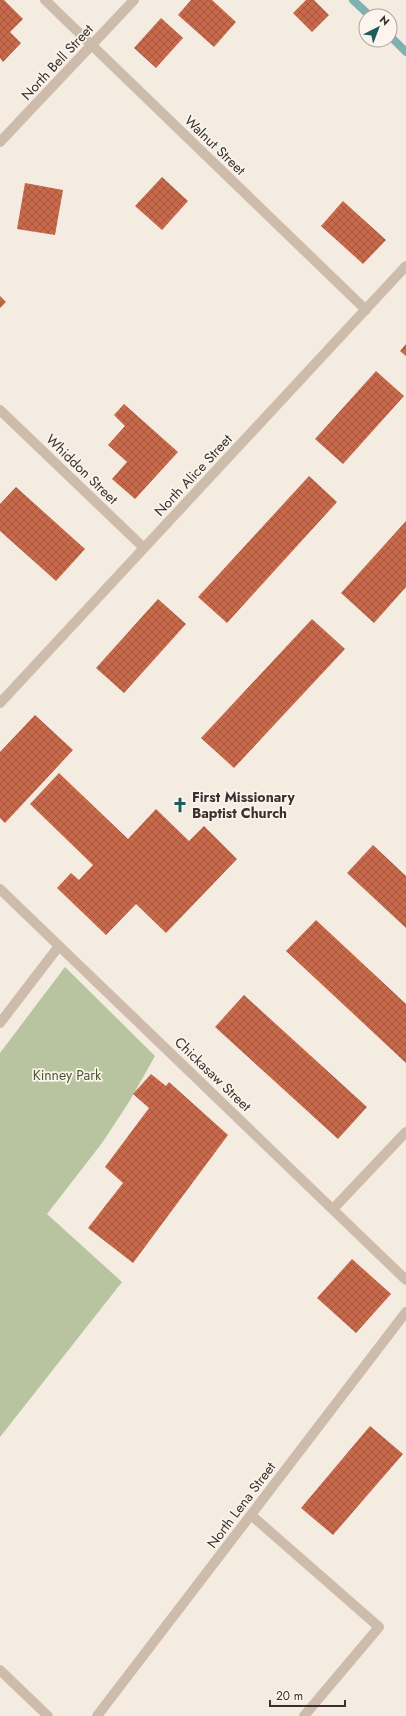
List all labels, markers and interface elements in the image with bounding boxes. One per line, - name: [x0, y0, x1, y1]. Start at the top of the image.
- north arrow: [358, 8, 398, 48]
- text: N: [376, 12, 393, 29]
- street label: North Bell Street: [17, 19, 98, 104]
- street label: Walnut Street: [180, 111, 250, 180]
- street label: Whiddon Street: [41, 429, 123, 509]
- street label: North Alice Street: [150, 429, 237, 521]
- place label: First Missionary Baptist Church: [192, 787, 295, 823]
- church icon: First Missionary Baptist Church: [171, 796, 189, 814]
- street label: Chickasaw Street: [170, 1032, 256, 1116]
- park label: Kinney Park: [33, 1065, 102, 1085]
- street label: North Lena Street: [202, 1457, 280, 1552]
- scale bar: [270, 1682, 345, 1708]
- text: 20 m: [276, 1687, 303, 1705]

